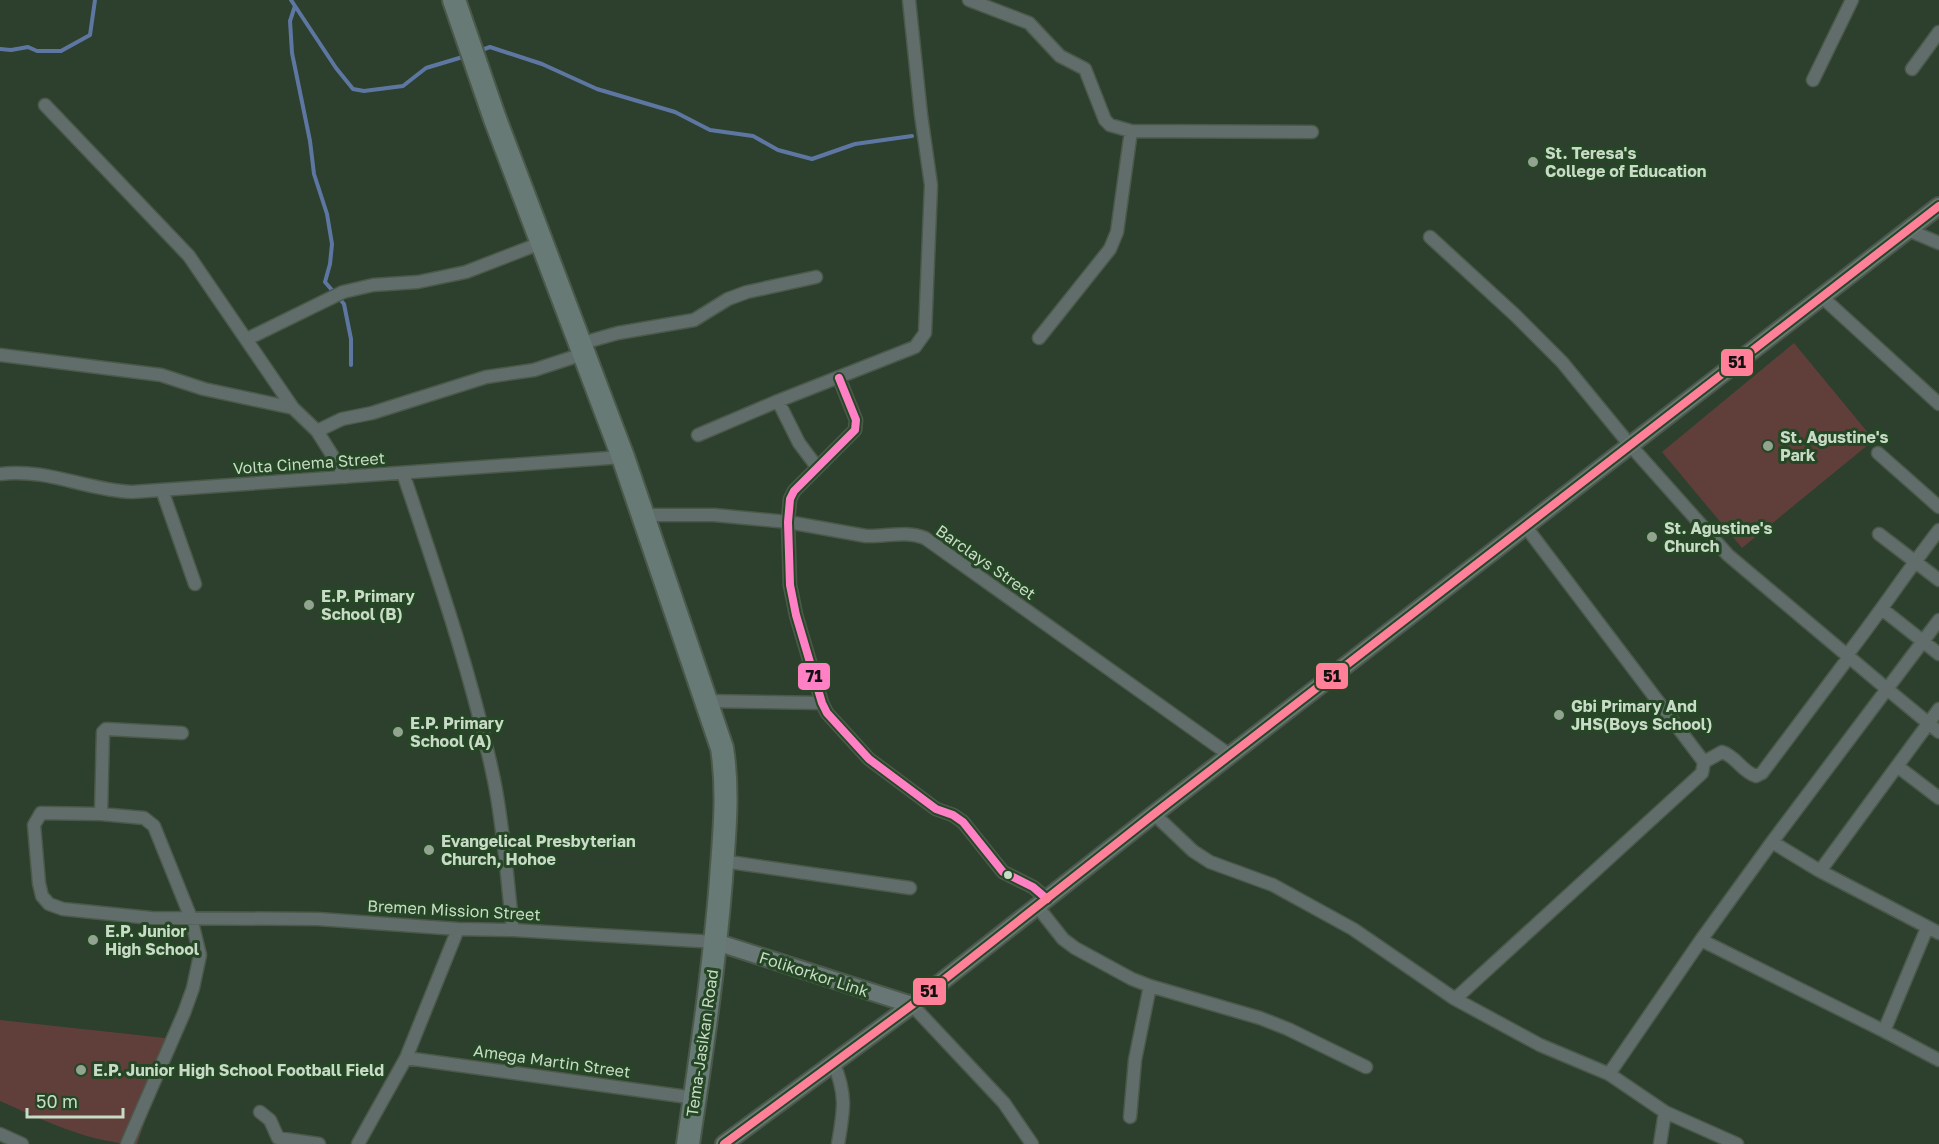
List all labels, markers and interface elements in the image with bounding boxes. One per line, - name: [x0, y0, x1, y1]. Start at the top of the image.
- place label: St. Teresa's College of Education: [1545, 143, 1707, 181]
- marker: St. Teresa's College of Education: [1526, 155, 1540, 169]
- line badge: 51: [1720, 348, 1754, 377]
- text: 51: [1728, 352, 1746, 372]
- place label: St. Agustine's Park: [1780, 427, 1889, 465]
- marker: St. Agustine's Park: [1761, 439, 1775, 453]
- street label: Volta Cinema Street: [232, 448, 386, 478]
- place label: St. Agustine's Church: [1664, 518, 1773, 556]
- street label: Barclays Street: [932, 520, 1040, 604]
- marker: St. Agustine's Church: [1645, 530, 1659, 544]
- place label: E.P. Primary School (B): [321, 586, 415, 624]
- marker: E.P. Primary School (B): [302, 598, 316, 612]
- line badge: 71: [797, 662, 831, 691]
- line badge: 51: [1315, 662, 1349, 690]
- text: 71: [806, 666, 822, 686]
- text: 51: [1323, 666, 1341, 686]
- place label: Gbi Primary And JHS(Boys School): [1571, 696, 1712, 734]
- marker: Gbi Primary And JHS(Boys School): [1552, 708, 1566, 722]
- place label: E.P. Primary School (A): [410, 713, 504, 751]
- marker: E.P. Primary School (A): [391, 725, 405, 739]
- place label: Evangelical Presbyterian Church, Hohoe: [441, 831, 636, 869]
- marker: Evangelical Presbyterian Church, Hohoe: [422, 843, 436, 857]
- unlabelled marker: [1002, 869, 1014, 881]
- street label: Bremen Mission Street: [367, 895, 541, 925]
- place label: E.P. Junior High School: [105, 921, 200, 959]
- marker: E.P. Junior High School: [86, 933, 100, 947]
- street label: Folikorkor Link: [757, 947, 871, 1001]
- street label: Tema-Jasikan Road: [682, 968, 722, 1118]
- line badge: 51: [912, 977, 947, 1006]
- text: 51: [920, 981, 938, 1001]
- street label: Amega Martin Street: [472, 1040, 632, 1082]
- place label: E.P. Junior High School Football Field: [93, 1060, 384, 1080]
- marker: E.P. Junior High School Football Field: [74, 1063, 88, 1077]
- scale bar: [27, 1081, 123, 1119]
- text: 50 m: [36, 1090, 78, 1112]

